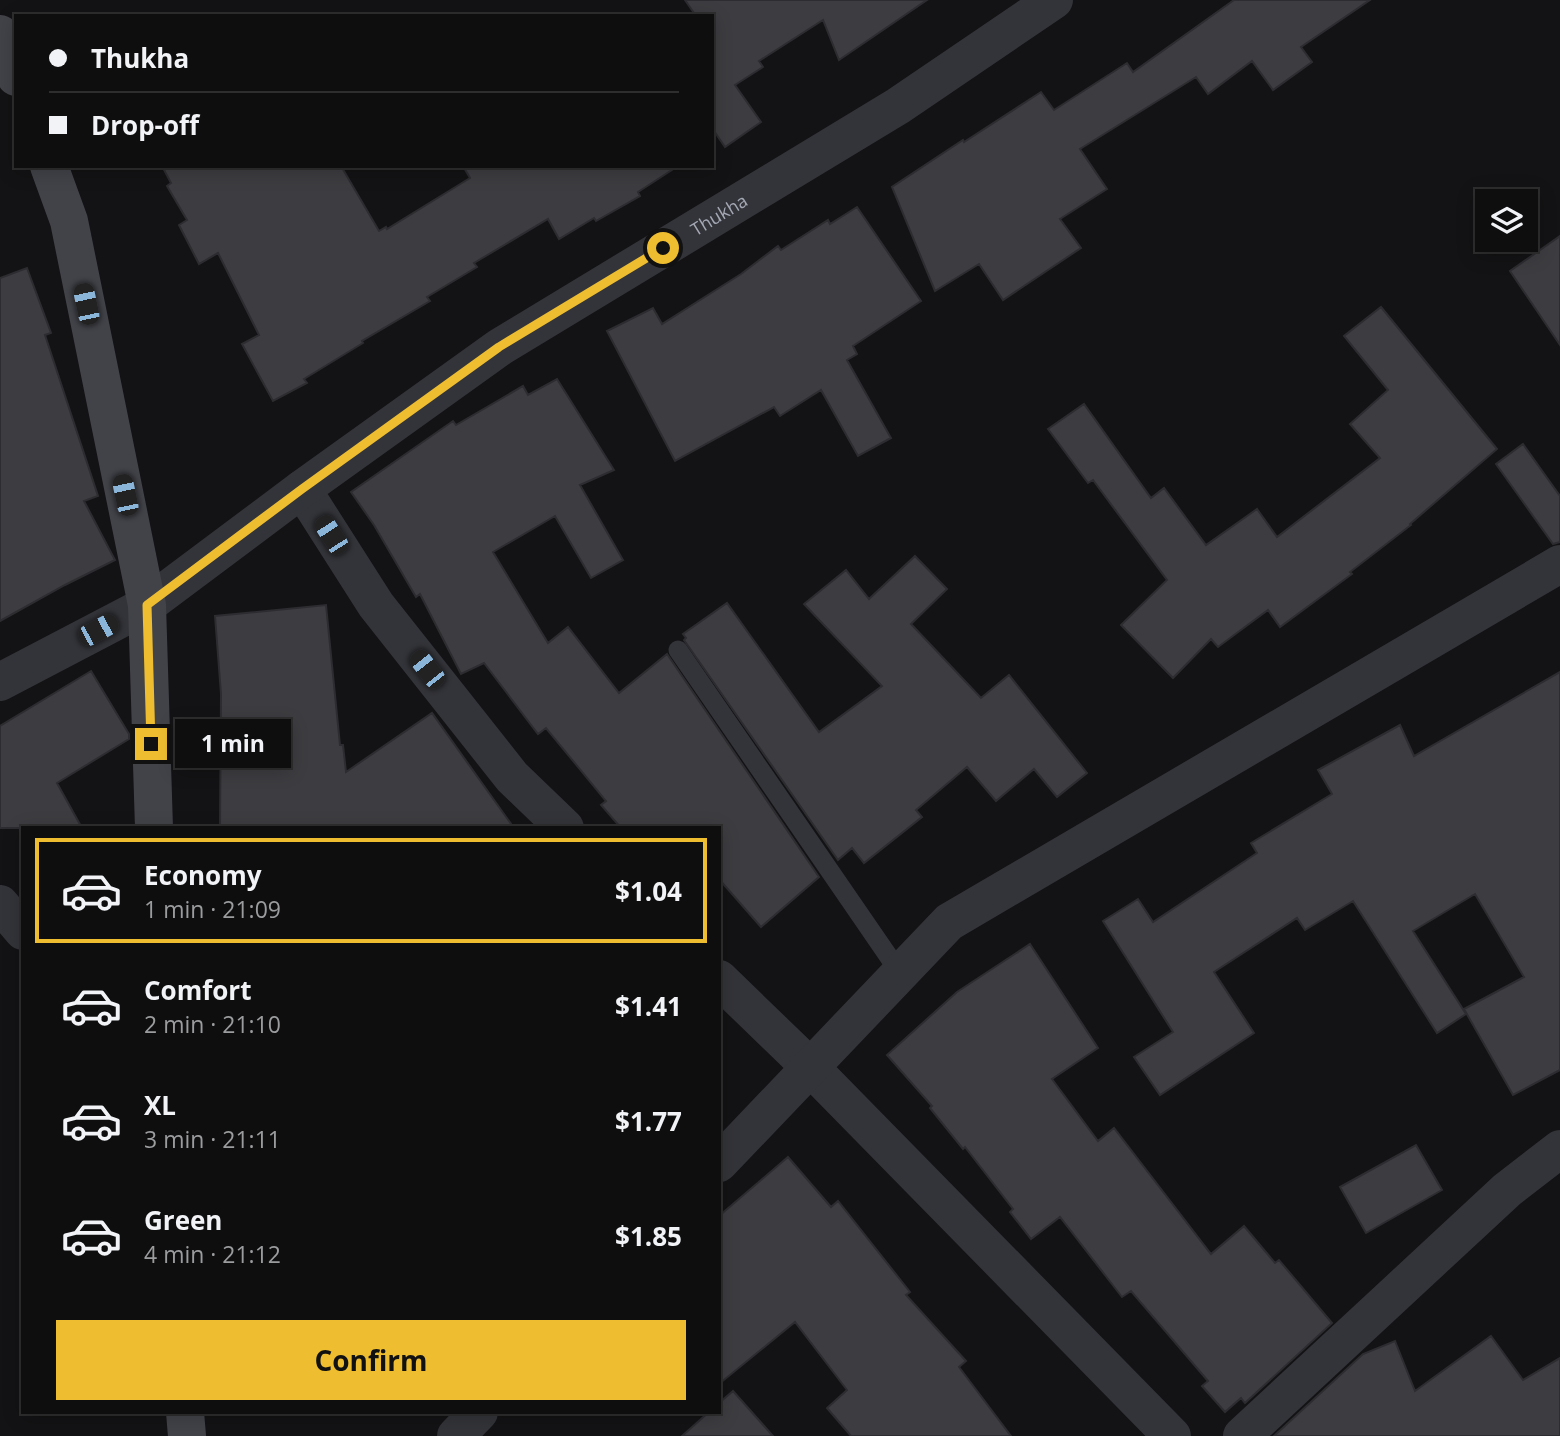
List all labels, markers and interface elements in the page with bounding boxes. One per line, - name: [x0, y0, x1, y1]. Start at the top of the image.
- text: Thukha: [91, 40, 189, 76]
- text: Drop-off: [91, 107, 199, 143]
- street label: Thukha: [686, 188, 752, 241]
- map controls: [1475, 189, 1538, 252]
- button: layers: [1475, 189, 1538, 252]
- route start: [647, 232, 679, 264]
- car: [72, 281, 101, 327]
- car: [111, 472, 140, 518]
- car: [311, 512, 352, 558]
- car: [75, 611, 122, 649]
- car: [406, 646, 449, 692]
- callout: 1 min: [176, 720, 291, 768]
- text: 1 min: [201, 727, 265, 759]
- route end: [135, 728, 167, 760]
- text: Economy: [144, 857, 262, 893]
- icon: car: [60, 859, 123, 922]
- text: $1.04: [615, 873, 682, 909]
- text: 1 min · 21:09: [144, 893, 281, 925]
- text: Comfort: [144, 972, 251, 1008]
- icon: car: [60, 974, 123, 1037]
- text: $1.41: [615, 988, 682, 1024]
- text: 2 min · 21:10: [144, 1008, 281, 1040]
- text: XL: [144, 1087, 176, 1123]
- icon: car: [60, 1089, 123, 1152]
- text: $1.77: [615, 1103, 682, 1139]
- text: 3 min · 21:11: [144, 1123, 281, 1155]
- text: Green: [144, 1202, 222, 1238]
- icon: car: [60, 1204, 123, 1267]
- text: $1.85: [615, 1218, 682, 1254]
- text: 4 min · 21:12: [144, 1238, 281, 1270]
- button: Confirm: [56, 1320, 686, 1400]

